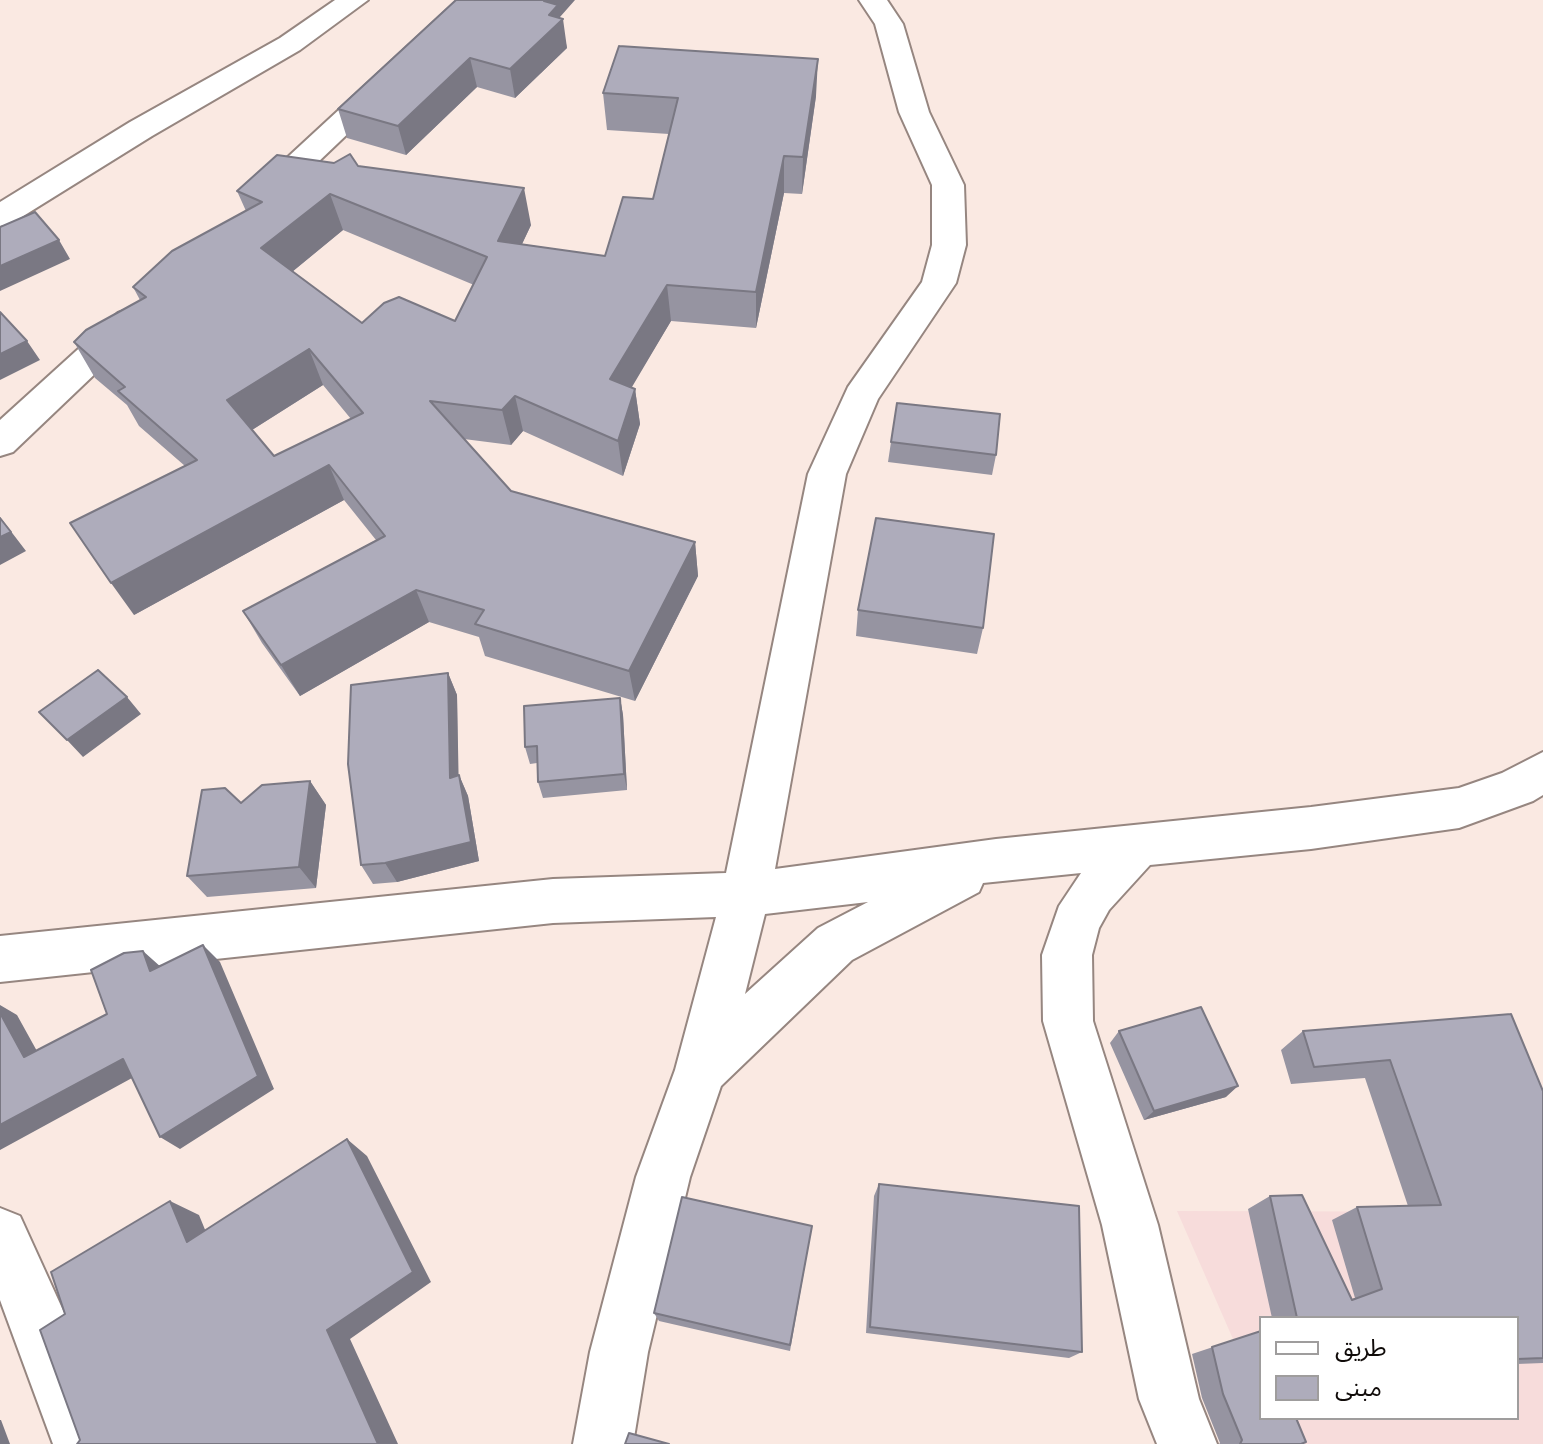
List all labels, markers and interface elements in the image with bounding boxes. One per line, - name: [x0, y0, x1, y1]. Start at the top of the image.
- legend: [1259, 1316, 1519, 1420]
- text: طريق: [1335, 1332, 1387, 1361]
- text: مبنى: [1335, 1372, 1382, 1401]

